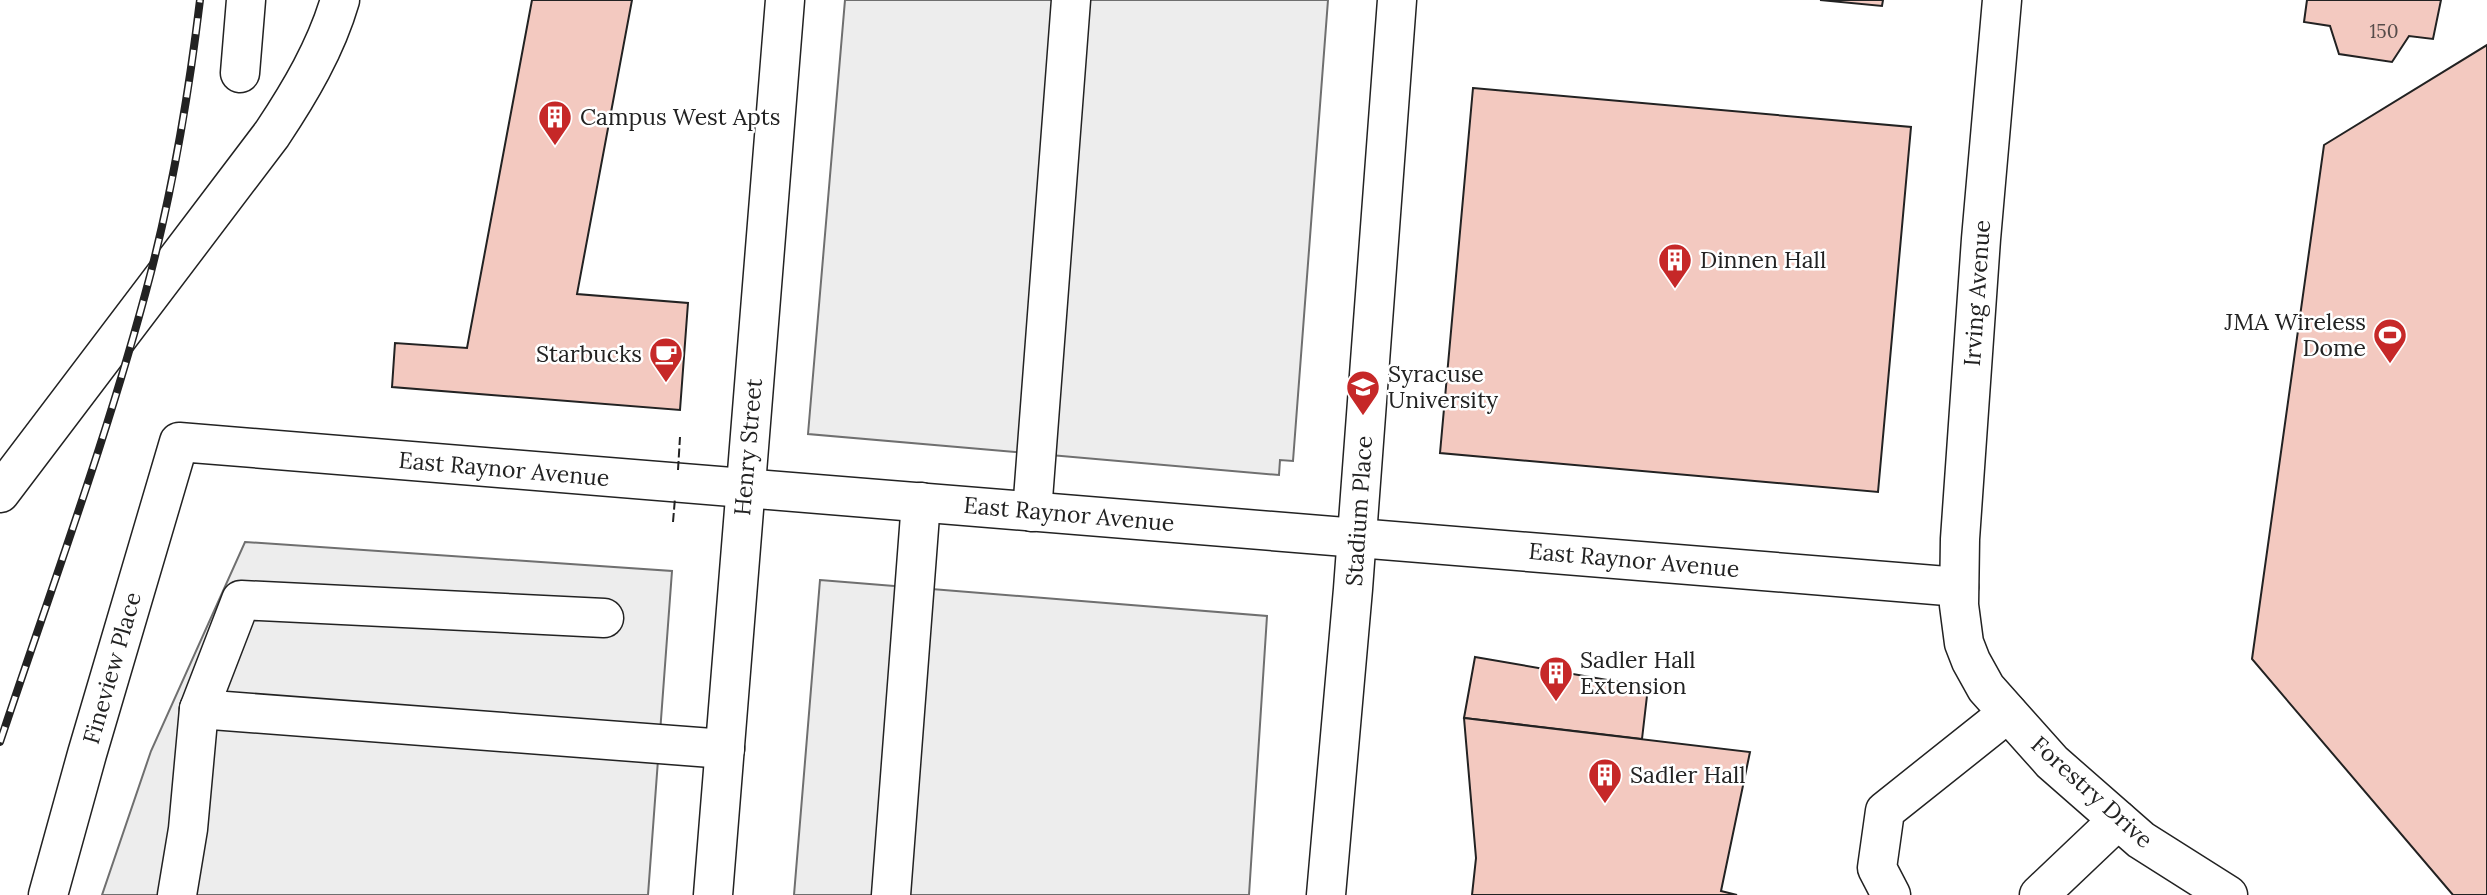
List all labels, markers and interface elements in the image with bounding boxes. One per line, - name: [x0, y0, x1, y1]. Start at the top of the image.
- house number: 150: [2369, 19, 2399, 43]
- building icon: Campus West Apts: [536, 98, 574, 147]
- place label: Campus West Apts: [580, 102, 780, 131]
- street label: Irving Avenue: [1957, 219, 1996, 367]
- building icon: Dinnen Hall: [1656, 241, 1694, 290]
- place label: Dinnen Hall: [1700, 245, 1826, 274]
- place label: JMA Wireless Dome: [2224, 307, 2366, 362]
- sports icon: JMA Wireless Dome: [2371, 316, 2409, 365]
- cafe icon: Starbucks: [647, 335, 685, 384]
- place label: Starbucks: [536, 339, 642, 368]
- place label: Syracuse University: [1388, 359, 1499, 414]
- school or university icon: Syracuse University: [1344, 368, 1382, 417]
- street label: Henry Street: [727, 377, 768, 517]
- street label: Stadium Place: [1339, 435, 1378, 587]
- street label: East Raynor Avenue: [397, 445, 611, 492]
- street label: East Raynor Avenue: [962, 490, 1176, 537]
- street label: East Raynor Avenue: [1527, 536, 1741, 583]
- street label: Fineview Place: [76, 589, 147, 747]
- place label: Sadler Hall Extension: [1580, 645, 1696, 700]
- building icon: Sadler Hall Extension: [1537, 654, 1575, 703]
- street label: Forestry Drive: [2026, 729, 2159, 854]
- building icon: Sadler Hall: [1586, 756, 1624, 805]
- place label: Sadler Hall: [1630, 760, 1746, 789]

